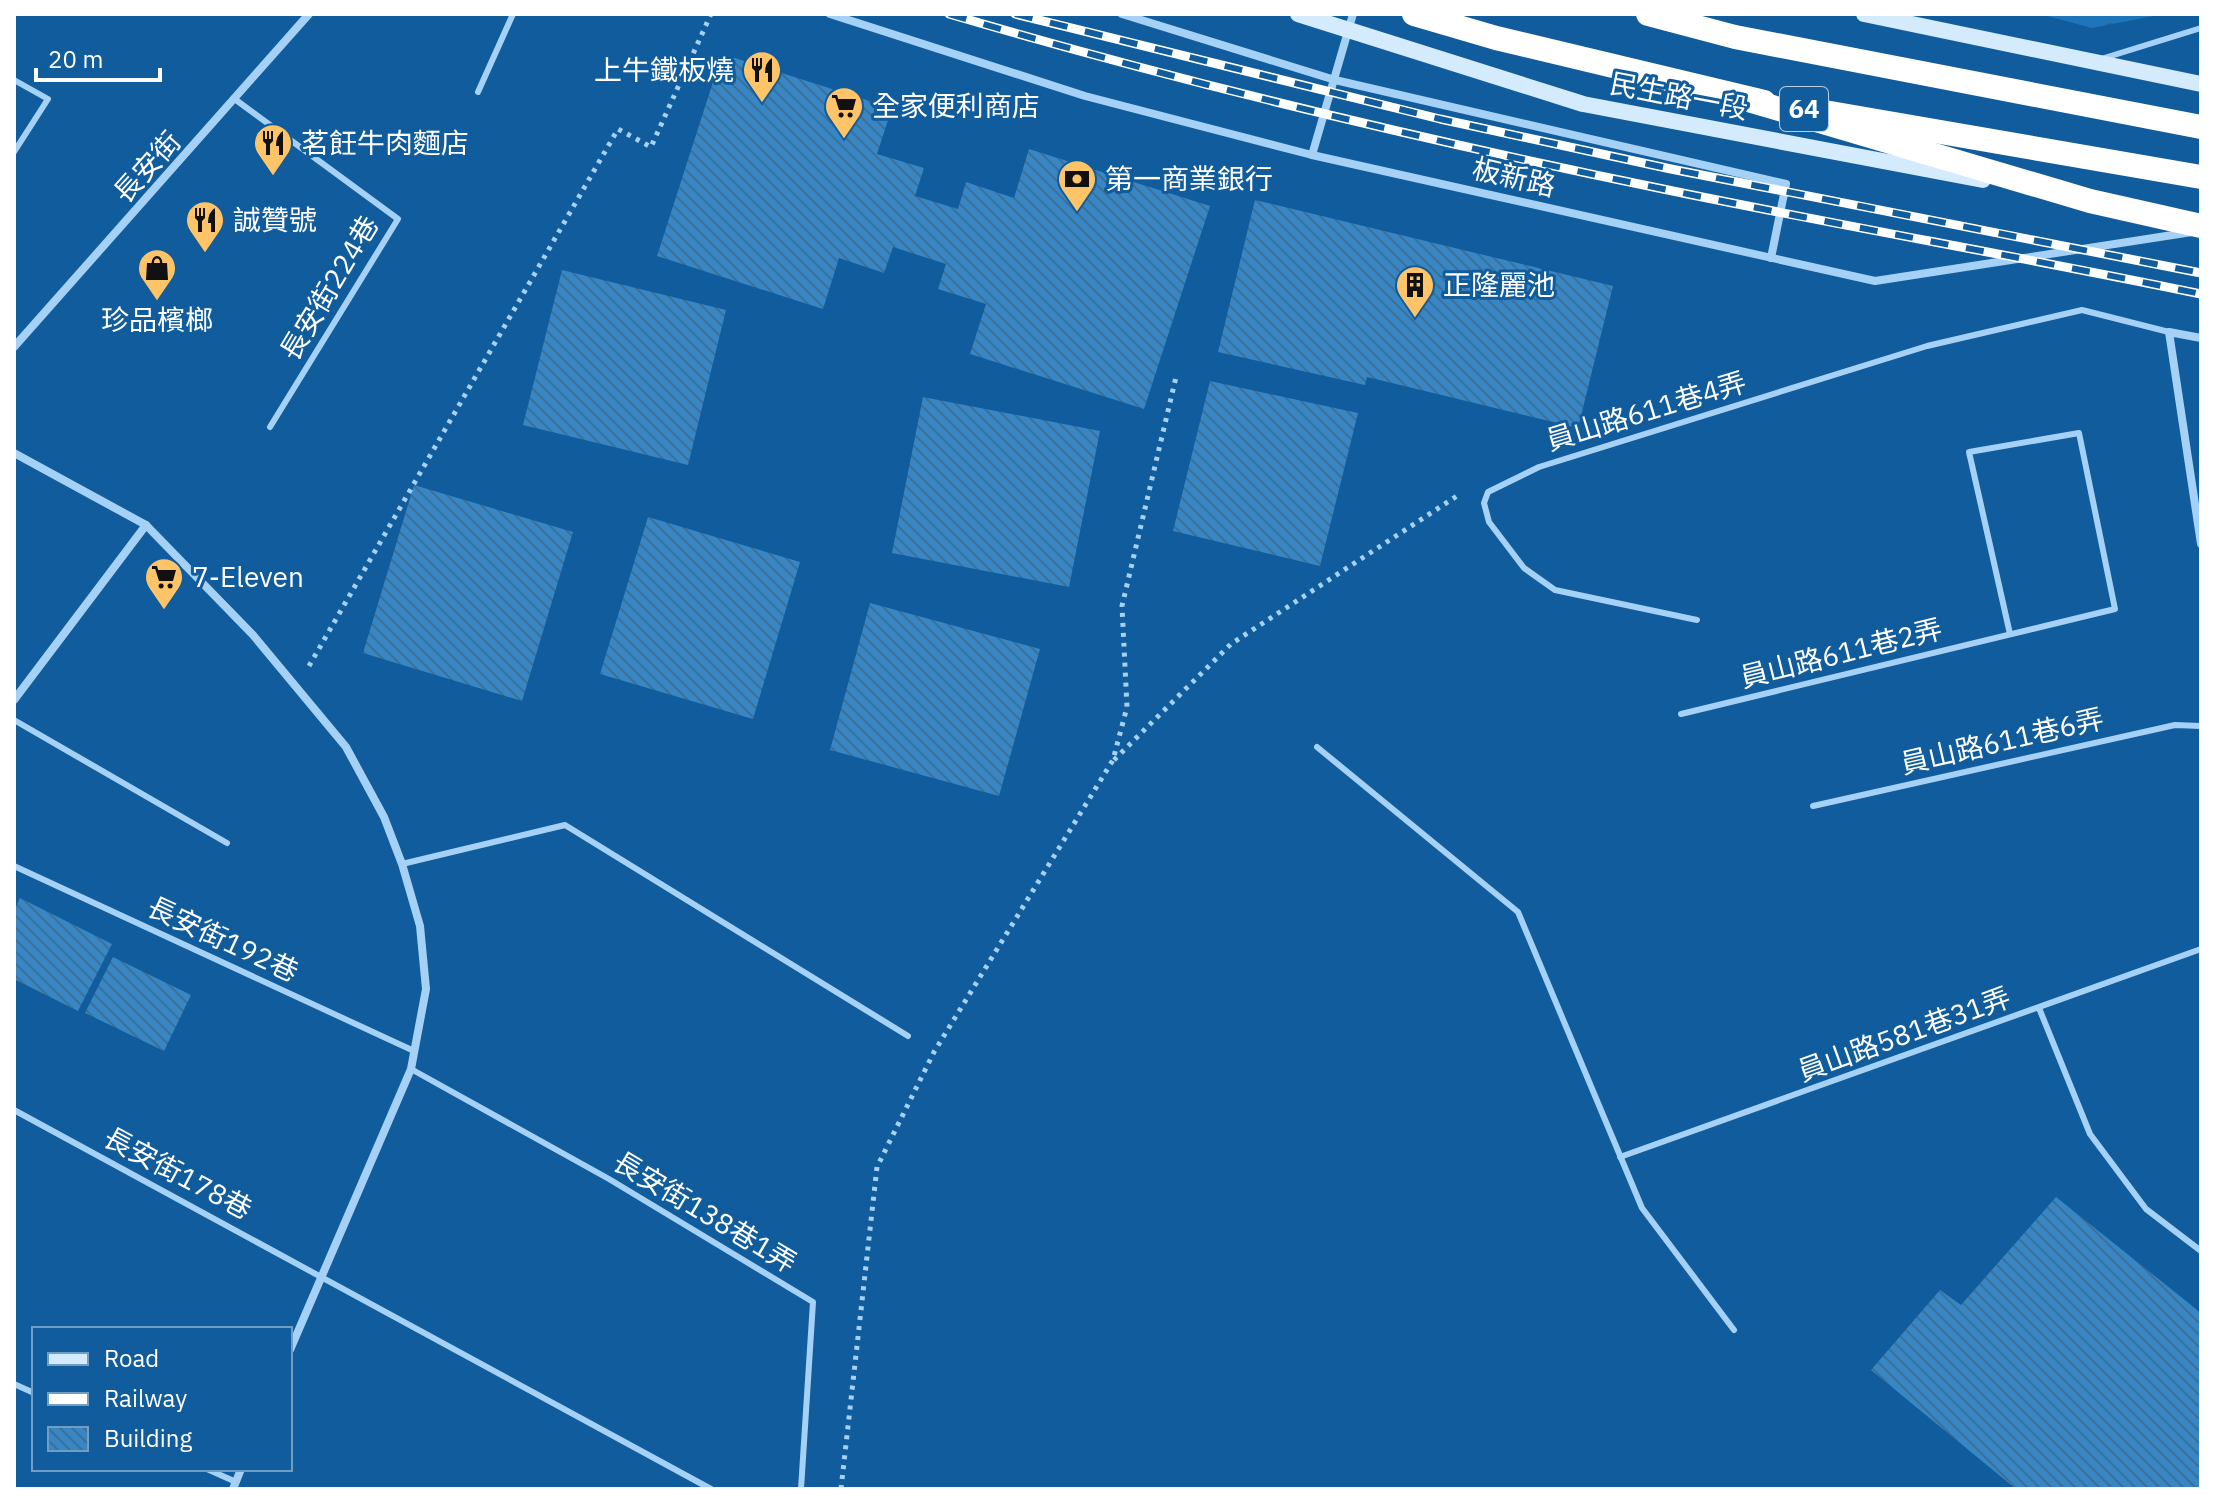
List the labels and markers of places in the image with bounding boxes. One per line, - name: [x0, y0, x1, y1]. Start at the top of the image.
- restaurant icon: 上牛鐵板燒: [741, 49, 783, 104]
- place label: 上牛鐵板燒: [594, 51, 734, 88]
- supermarket icon: 全家便利商店: [823, 85, 865, 140]
- place label: 全家便利商店: [872, 87, 1040, 124]
- restaurant icon: 茗飪牛肉麵店: [252, 122, 294, 177]
- place label: 茗飪牛肉麵店: [301, 124, 469, 161]
- bank icon: 第一商業銀行: [1056, 158, 1098, 213]
- place label: 第一商業銀行: [1105, 160, 1273, 197]
- restaurant icon: 誠贊號: [184, 199, 226, 254]
- place label: 誠贊號: [233, 201, 317, 238]
- shop icon: 珍品檳榔: [136, 247, 178, 302]
- building icon: 正隆麗池: [1394, 264, 1436, 319]
- place label: 正隆麗池: [1443, 266, 1555, 303]
- place label: 珍品檳榔: [101, 301, 213, 338]
- supermarket icon: 7-Eleven: [143, 556, 185, 611]
- place label: 7-Eleven: [192, 558, 304, 595]

